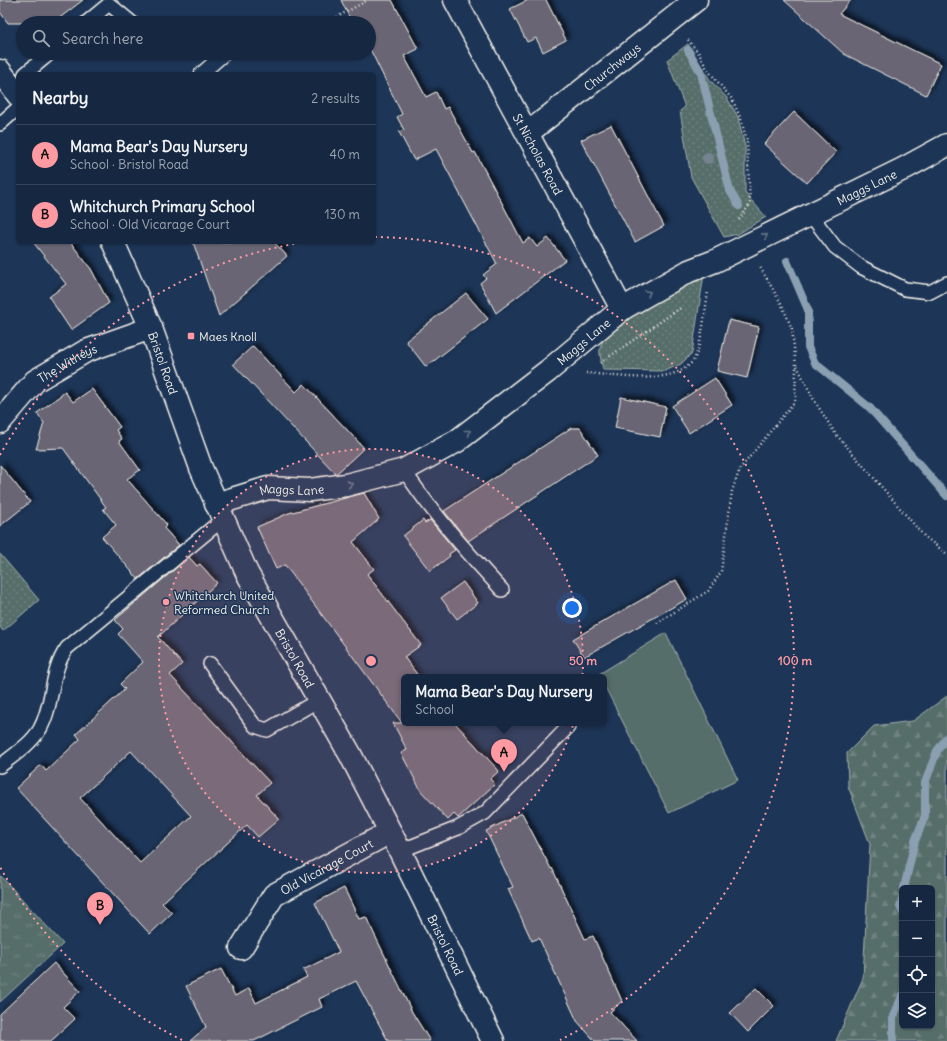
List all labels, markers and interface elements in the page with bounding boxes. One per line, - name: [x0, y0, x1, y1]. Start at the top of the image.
- search box: [16, 16, 376, 60]
- icon: search: [30, 27, 52, 49]
- text: Search here: [62, 29, 143, 48]
- street label: Churchways: [581, 40, 643, 94]
- text: Nearby: [32, 87, 88, 109]
- text: 2 results: [311, 90, 360, 107]
- street label: St Nicholas Road: [510, 111, 566, 197]
- text: Mama Bear's Day Nursery: [70, 137, 248, 156]
- text: A: [41, 146, 49, 163]
- text: 40 m: [329, 146, 360, 163]
- text: School · Bristol Road: [70, 156, 189, 173]
- street label: Maggs Lane: [834, 166, 899, 208]
- text: Whitchurch Primary School: [70, 197, 255, 216]
- text: B: [41, 206, 49, 223]
- text: 130 m: [324, 206, 360, 223]
- text: School · Old Vicarage Court: [70, 216, 230, 233]
- one-way arrow: [761, 233, 768, 241]
- one-way arrow: [644, 290, 651, 297]
- street label: Maggs Lane: [554, 315, 613, 368]
- street label: Bristol Road: [145, 329, 182, 396]
- place label: Maes Knoll: [199, 329, 257, 344]
- marker: Maes Knoll: [186, 331, 196, 341]
- street label: The Witheys: [35, 340, 99, 385]
- one-way arrow: [464, 430, 471, 437]
- one-way arrow: [347, 480, 353, 489]
- street label: Maggs Lane: [257, 481, 325, 498]
- place label: Whitchurch United Reformed Church: [174, 588, 274, 617]
- marker: Whitchurch United Reformed Church: [161, 597, 171, 607]
- your location: [562, 598, 582, 618]
- street label: Bristol Road: [273, 626, 318, 690]
- text: 50 m: [569, 653, 598, 668]
- text: 100 m: [778, 653, 812, 668]
- centre of rings: [364, 654, 378, 668]
- popup: [401, 674, 607, 726]
- text: Mama Bear's Day Nursery: [415, 682, 593, 701]
- text: School: [415, 701, 454, 718]
- pin: A: [491, 739, 517, 772]
- street label: Old Vicarage Court: [277, 835, 375, 898]
- map controls: [899, 885, 935, 1029]
- button: +: [899, 885, 935, 921]
- pin: B: [87, 892, 113, 925]
- street label: Bristol Road: [425, 912, 467, 977]
- button: −: [899, 921, 935, 957]
- button: locate: [899, 957, 935, 993]
- button: layers: [899, 993, 935, 1029]

